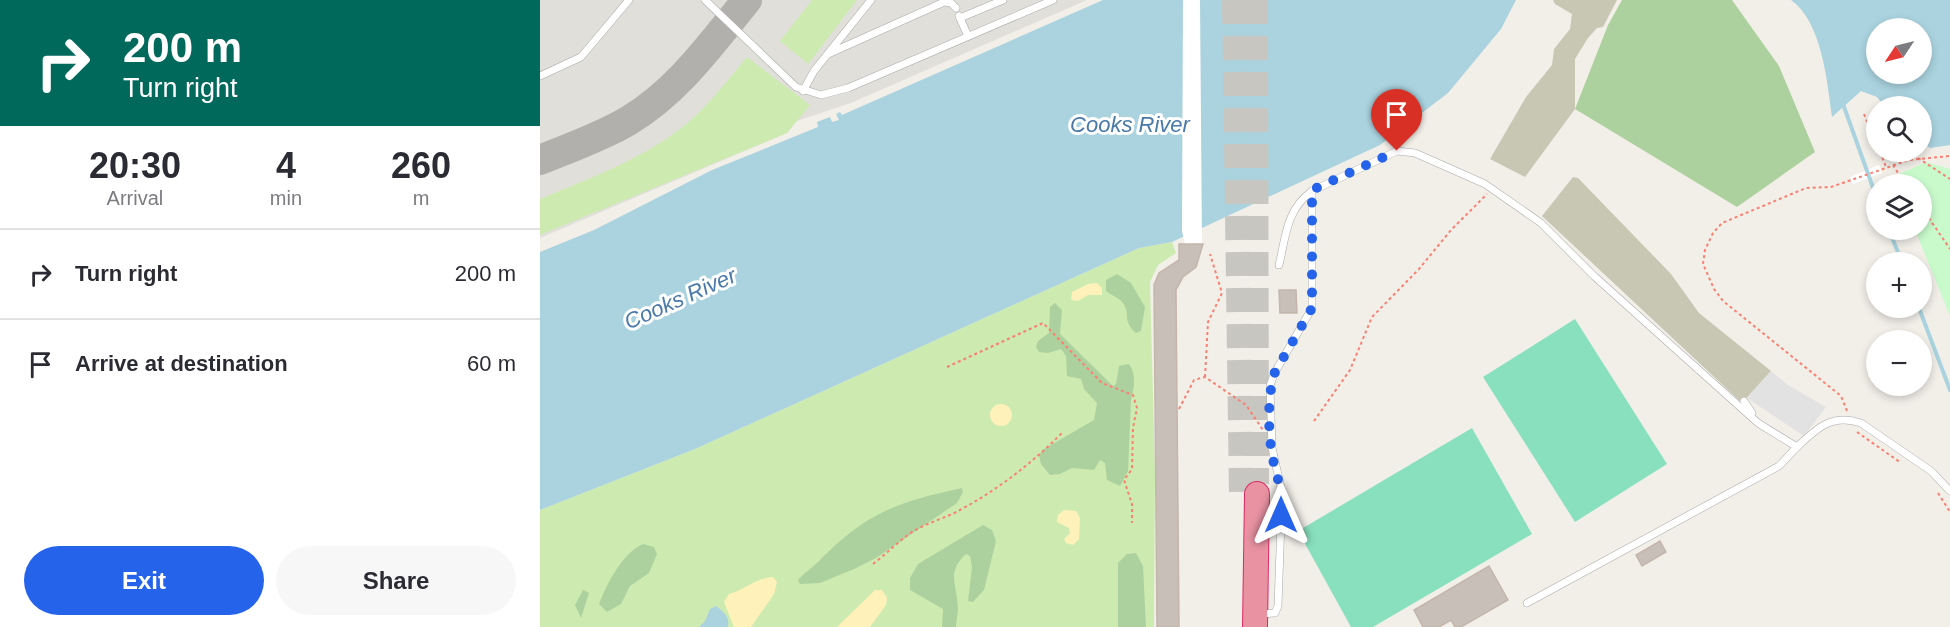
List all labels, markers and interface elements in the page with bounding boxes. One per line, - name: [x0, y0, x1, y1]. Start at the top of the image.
- north arrow: [1866, 18, 1932, 84]
- map controls: [1866, 18, 1932, 396]
- icon: right: [24, 24, 102, 102]
- text: 200 m: [123, 24, 242, 71]
- text: Turn right: [123, 73, 238, 103]
- pin: [1371, 89, 1422, 151]
- button: search: [1866, 96, 1932, 162]
- icon: arrive: [1380, 98, 1413, 131]
- water label: Cooks River: [1070, 112, 1192, 137]
- text: 20:30: [89, 145, 181, 186]
- text: 4: [276, 145, 296, 186]
- text: 260: [391, 145, 451, 186]
- button: layers: [1866, 174, 1932, 240]
- text: Arrival: [107, 187, 163, 209]
- text: min: [270, 187, 302, 209]
- text: m: [413, 187, 429, 209]
- button: +: [1866, 252, 1932, 318]
- icon: right: [24, 258, 57, 291]
- text: Turn right: [75, 261, 177, 286]
- text: 200 m: [455, 261, 516, 286]
- water label: Cooks River: [620, 262, 742, 334]
- button: −: [1866, 330, 1932, 396]
- icon: arrive: [24, 348, 57, 381]
- text: Arrive at destination: [75, 351, 288, 376]
- text: 60 m: [467, 351, 516, 376]
- position arrow: [1249, 483, 1313, 547]
- button: Exit: [24, 546, 264, 615]
- button: Share: [276, 546, 516, 615]

